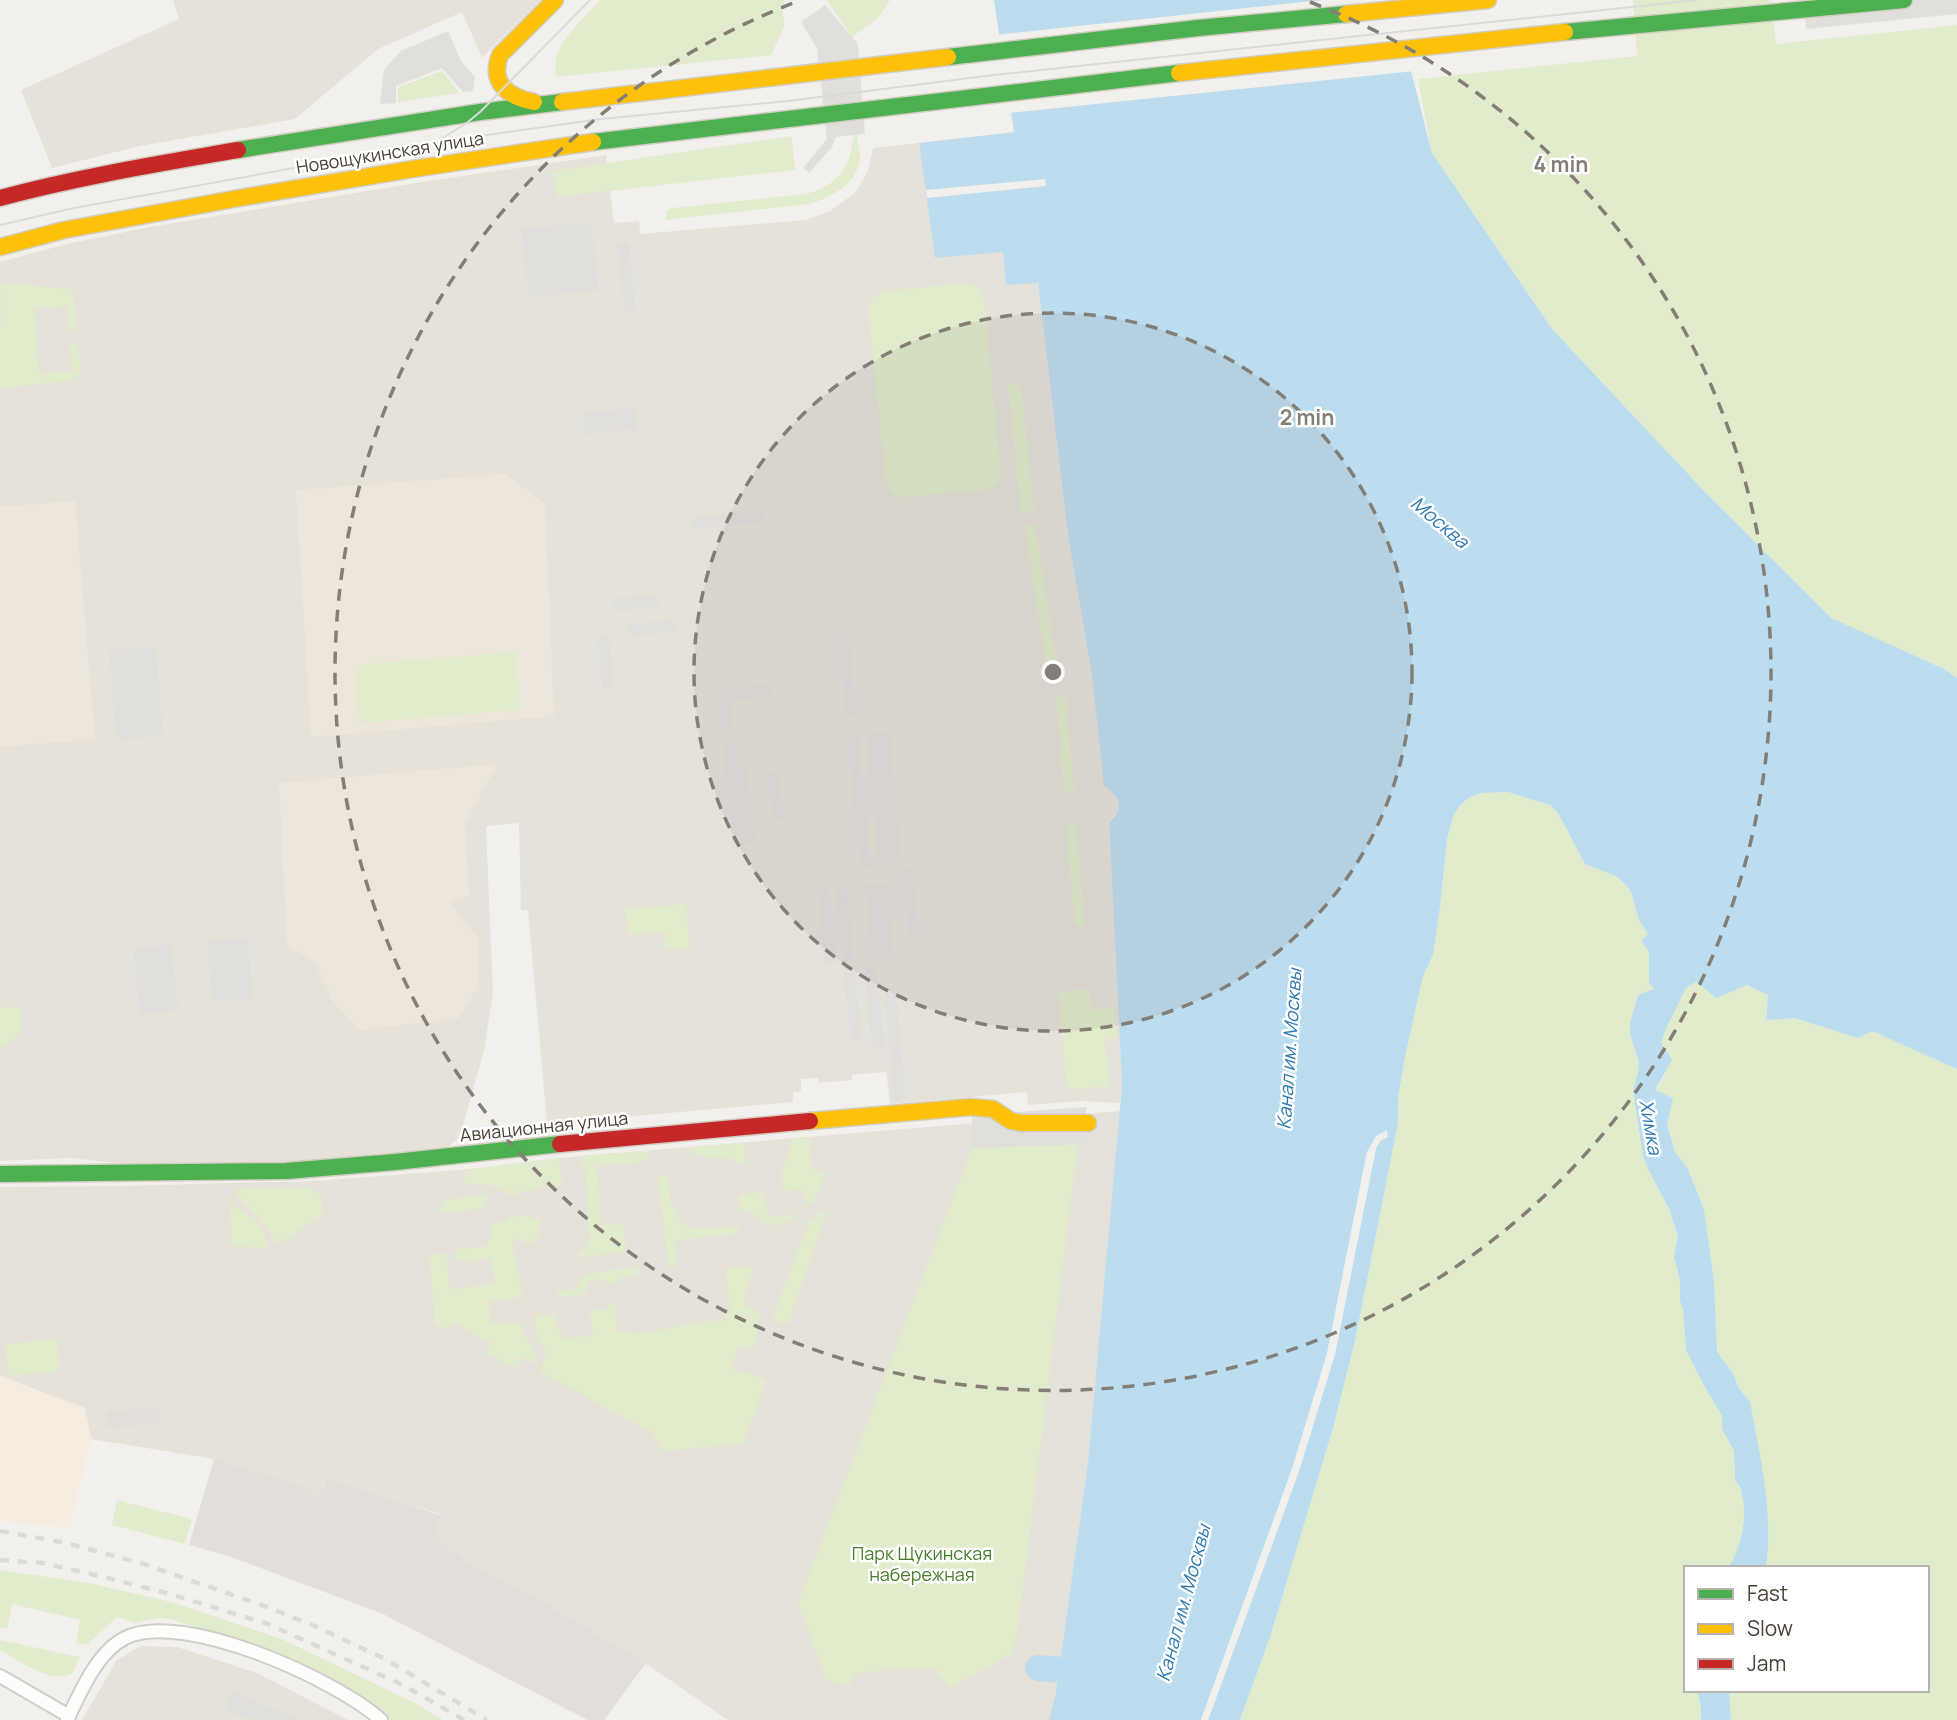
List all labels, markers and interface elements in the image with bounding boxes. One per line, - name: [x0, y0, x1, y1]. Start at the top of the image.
- street label: Новощукинская улица: [294, 125, 485, 179]
- text: 4 min: [1534, 150, 1588, 178]
- text: 2 min: [1280, 403, 1334, 431]
- water label: Москва: [1406, 490, 1475, 555]
- centre of rings: [1041, 660, 1065, 684]
- water label: Канал им. Москвы: [1270, 967, 1308, 1130]
- water label: Химка: [1633, 1097, 1669, 1158]
- street label: Авиационная улица: [459, 1105, 629, 1147]
- water label: Канал им. Москвы: [1150, 1521, 1217, 1684]
- park label: Парк Щукинская набережная: [852, 1541, 992, 1586]
- legend: [1684, 1566, 1929, 1692]
- text: Fast: [1747, 1579, 1788, 1607]
- text: Slow: [1747, 1614, 1793, 1642]
- text: Jam: [1747, 1649, 1786, 1677]

